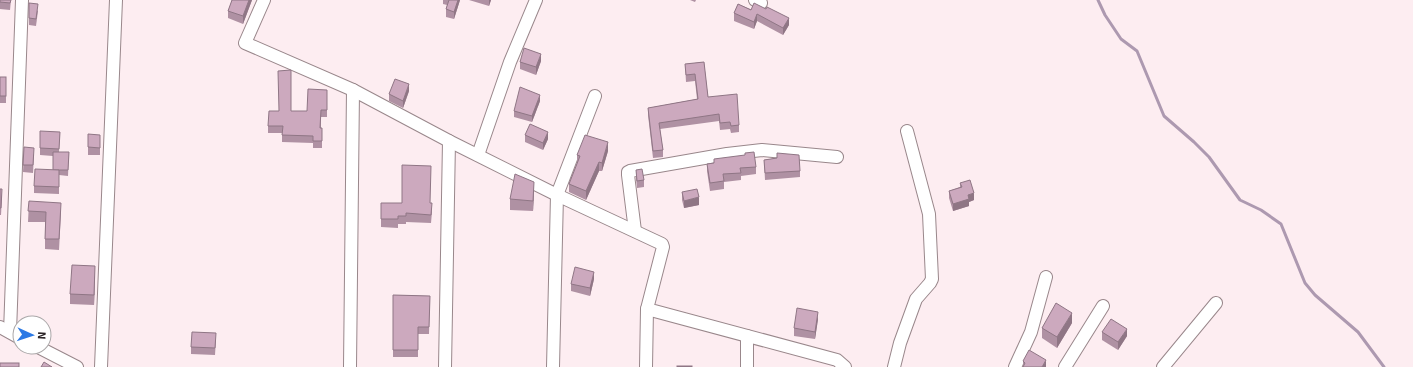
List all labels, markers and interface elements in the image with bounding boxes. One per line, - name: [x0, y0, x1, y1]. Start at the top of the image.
- north arrow: [12, 315, 52, 355]
- text: N: [35, 331, 48, 340]

